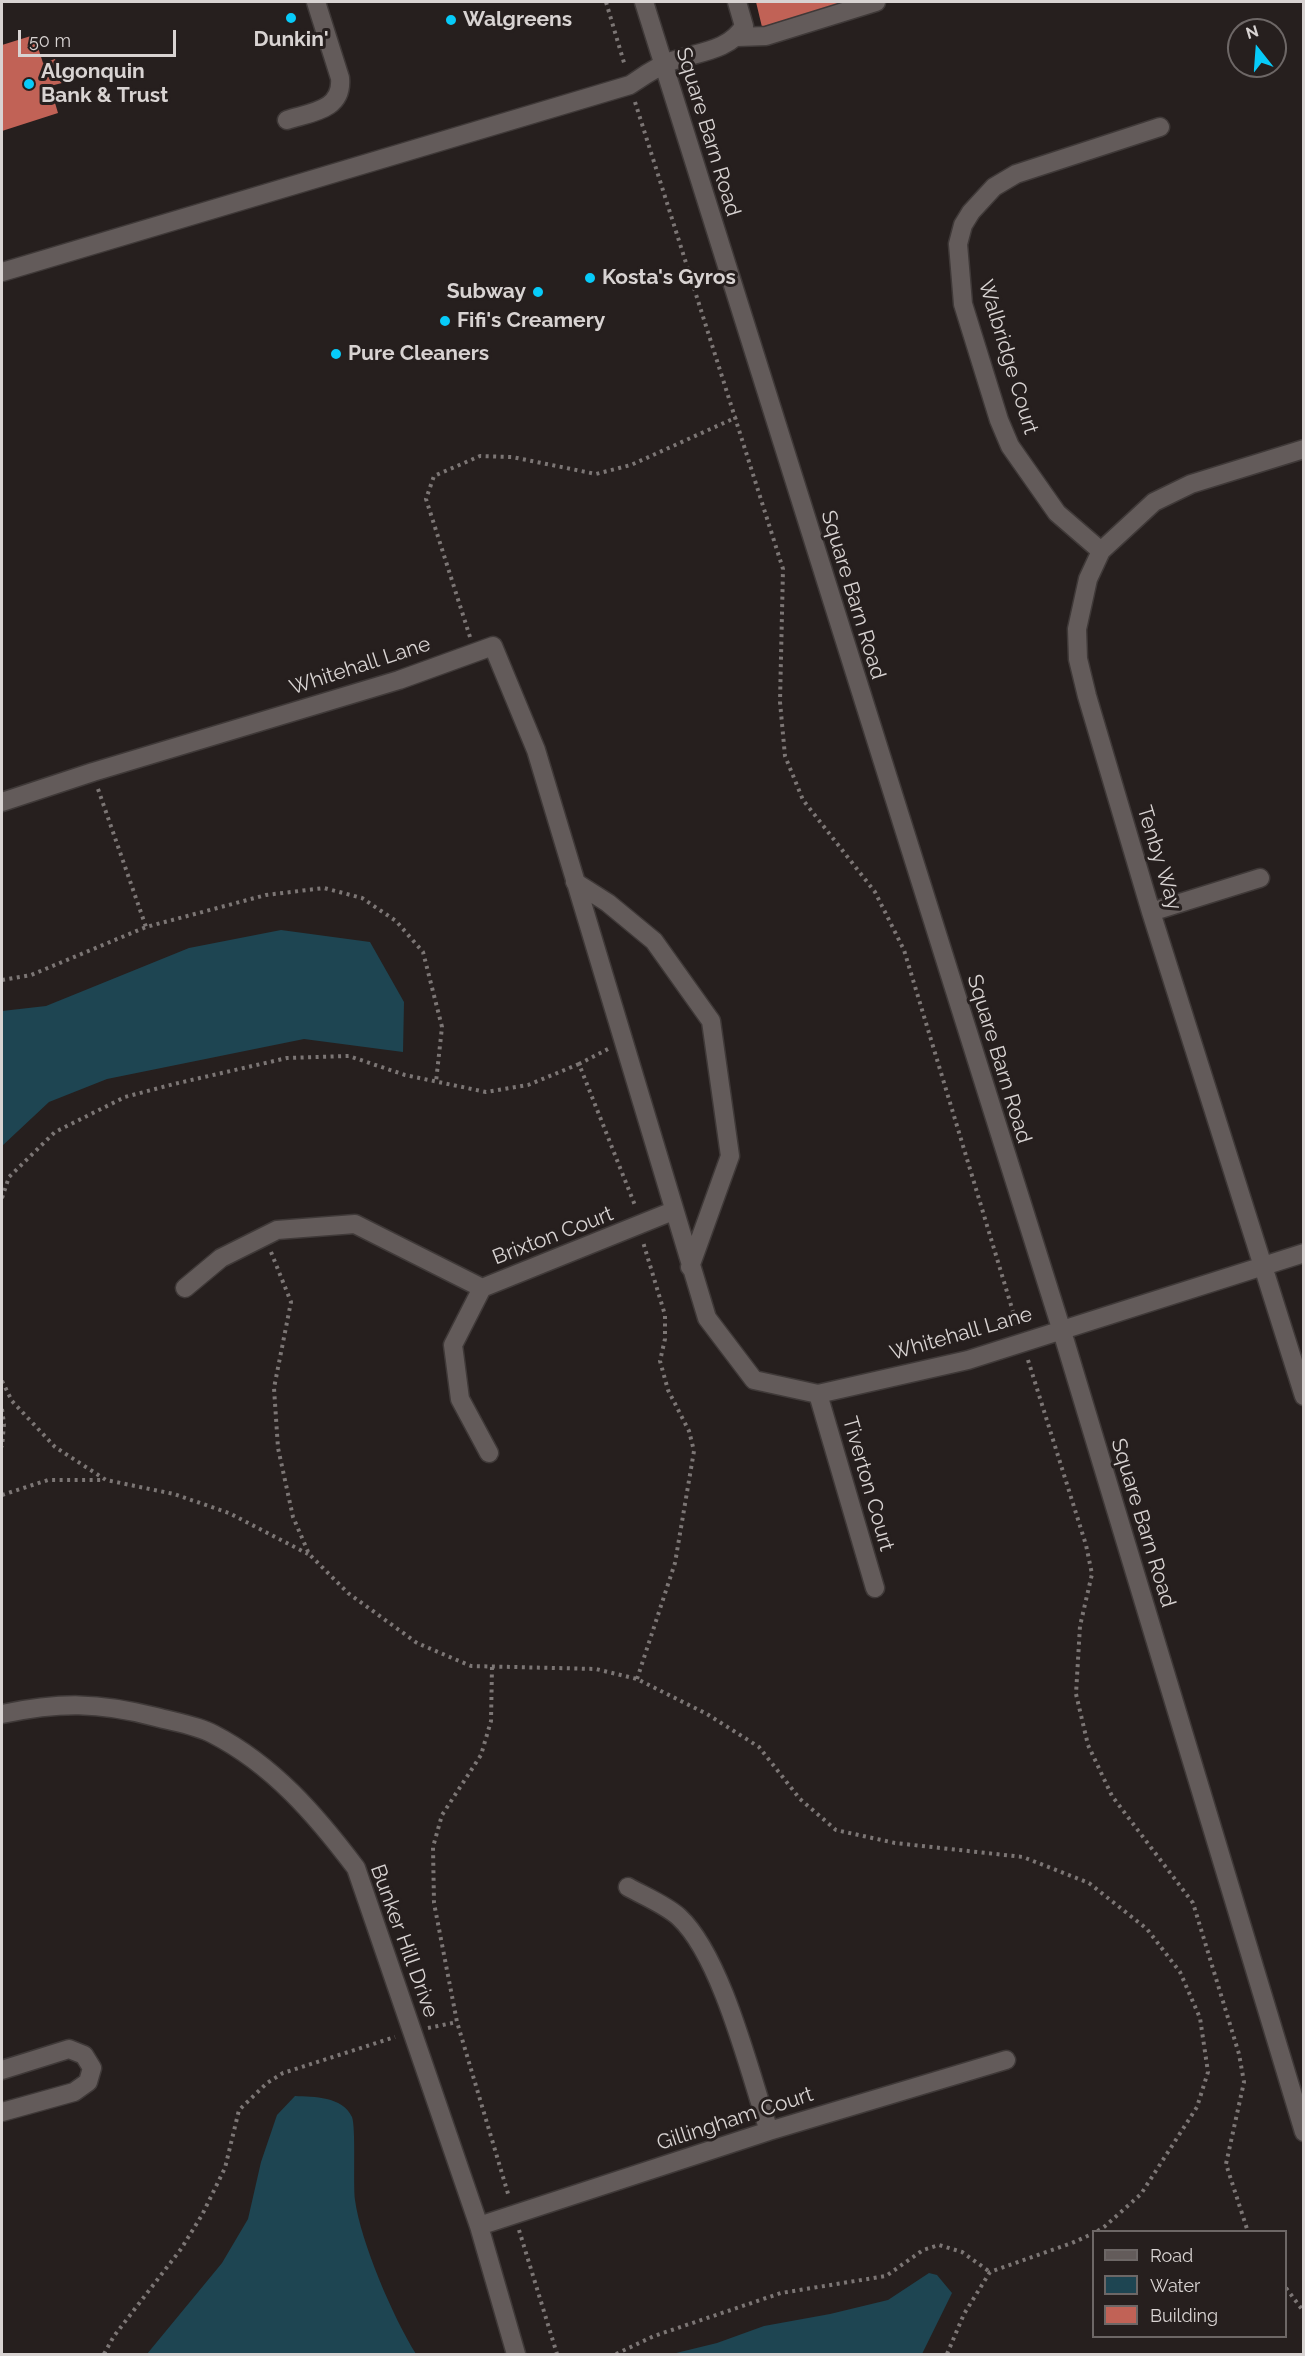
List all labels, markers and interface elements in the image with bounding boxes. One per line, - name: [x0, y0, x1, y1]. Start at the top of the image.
- place label: Walgreens: [463, 7, 572, 33]
- marker: Dunkin': [284, 11, 298, 25]
- marker: Walgreens: [444, 13, 458, 27]
- scale bar: [21, 18, 178, 56]
- north arrow: [1227, 18, 1287, 78]
- text: N: [1244, 21, 1261, 43]
- place label: Dunkin': [253, 27, 329, 53]
- text: 50 m: [29, 30, 71, 51]
- street label: Square Barn Road: [670, 45, 746, 219]
- place label: Algonquin Bank & Trust: [41, 59, 168, 109]
- marker: Algonquin Bank & Trust: [22, 77, 36, 91]
- place label: Kosta's Gyros: [602, 265, 736, 291]
- marker: Kosta's Gyros: [583, 271, 597, 285]
- street label: Walbridge Court: [972, 277, 1044, 437]
- place label: Subway: [447, 279, 526, 305]
- marker: Subway: [531, 285, 545, 299]
- place label: Fifi's Creamery: [457, 308, 605, 334]
- marker: Fifi's Creamery: [438, 314, 452, 328]
- place label: Pure Cleaners: [348, 341, 489, 367]
- marker: Pure Cleaners: [329, 347, 343, 361]
- street label: Square Barn Road: [815, 508, 891, 682]
- street label: Whitehall Lane: [286, 631, 434, 701]
- street label: Tenby Way: [1131, 803, 1187, 913]
- street label: Square Barn Road: [961, 972, 1037, 1146]
- street label: Brixton Court: [489, 1201, 617, 1271]
- street label: Whitehall Lane: [887, 1302, 1035, 1366]
- street label: Tiverton Court: [837, 1414, 899, 1554]
- street label: Square Barn Road: [1105, 1436, 1181, 1610]
- street label: Bunker Hill Drive: [365, 1861, 443, 2021]
- street label: Gillingham Court: [654, 2082, 816, 2156]
- legend: [1092, 2230, 1287, 2338]
- text: Road: [1150, 2245, 1193, 2266]
- text: Water: [1150, 2275, 1200, 2296]
- text: Building: [1150, 2305, 1218, 2326]

